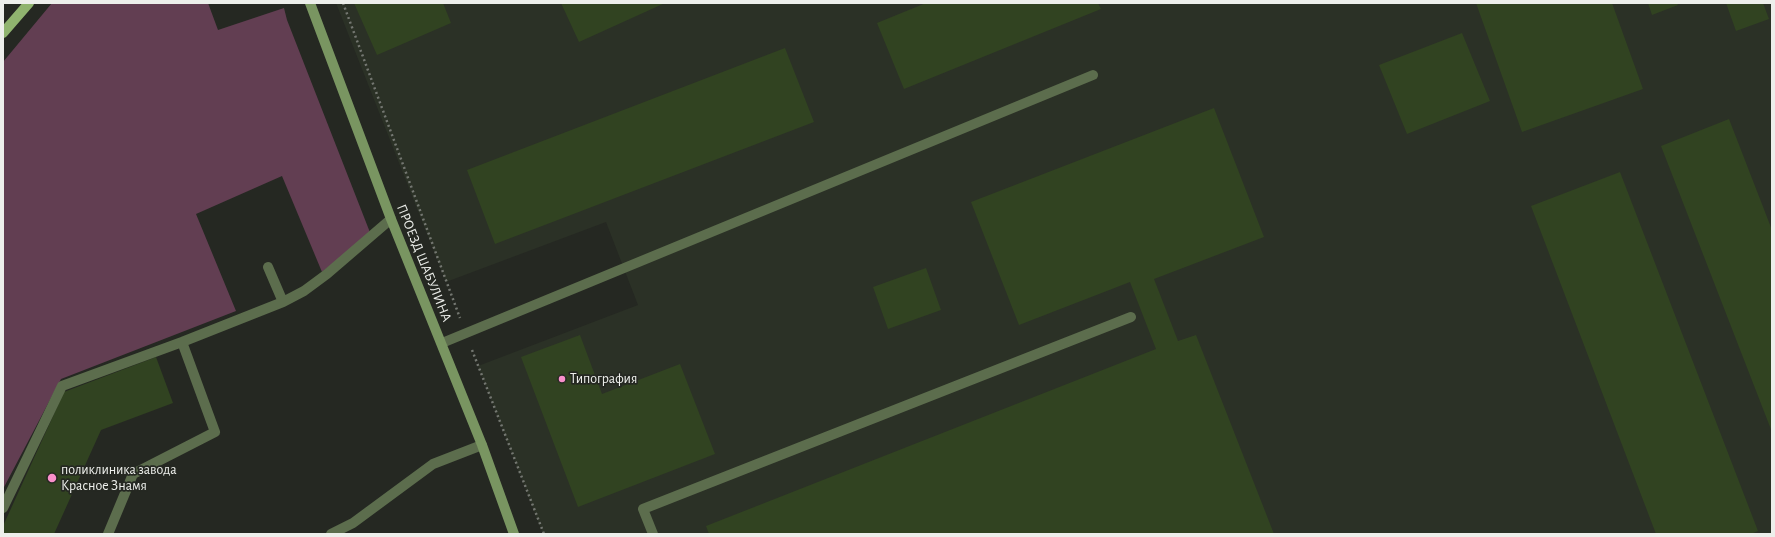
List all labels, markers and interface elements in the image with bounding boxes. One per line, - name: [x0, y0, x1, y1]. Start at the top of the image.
- street label: ПРОЕЗД ШАБУЛИНА: [393, 202, 455, 324]
- place label: Типография: [570, 371, 637, 387]
- marker: Типография: [557, 374, 567, 384]
- place label: поликлиника завода Красное Знамя: [61, 462, 177, 494]
- marker: поликлиника завода Красное Знамя: [46, 472, 58, 484]

